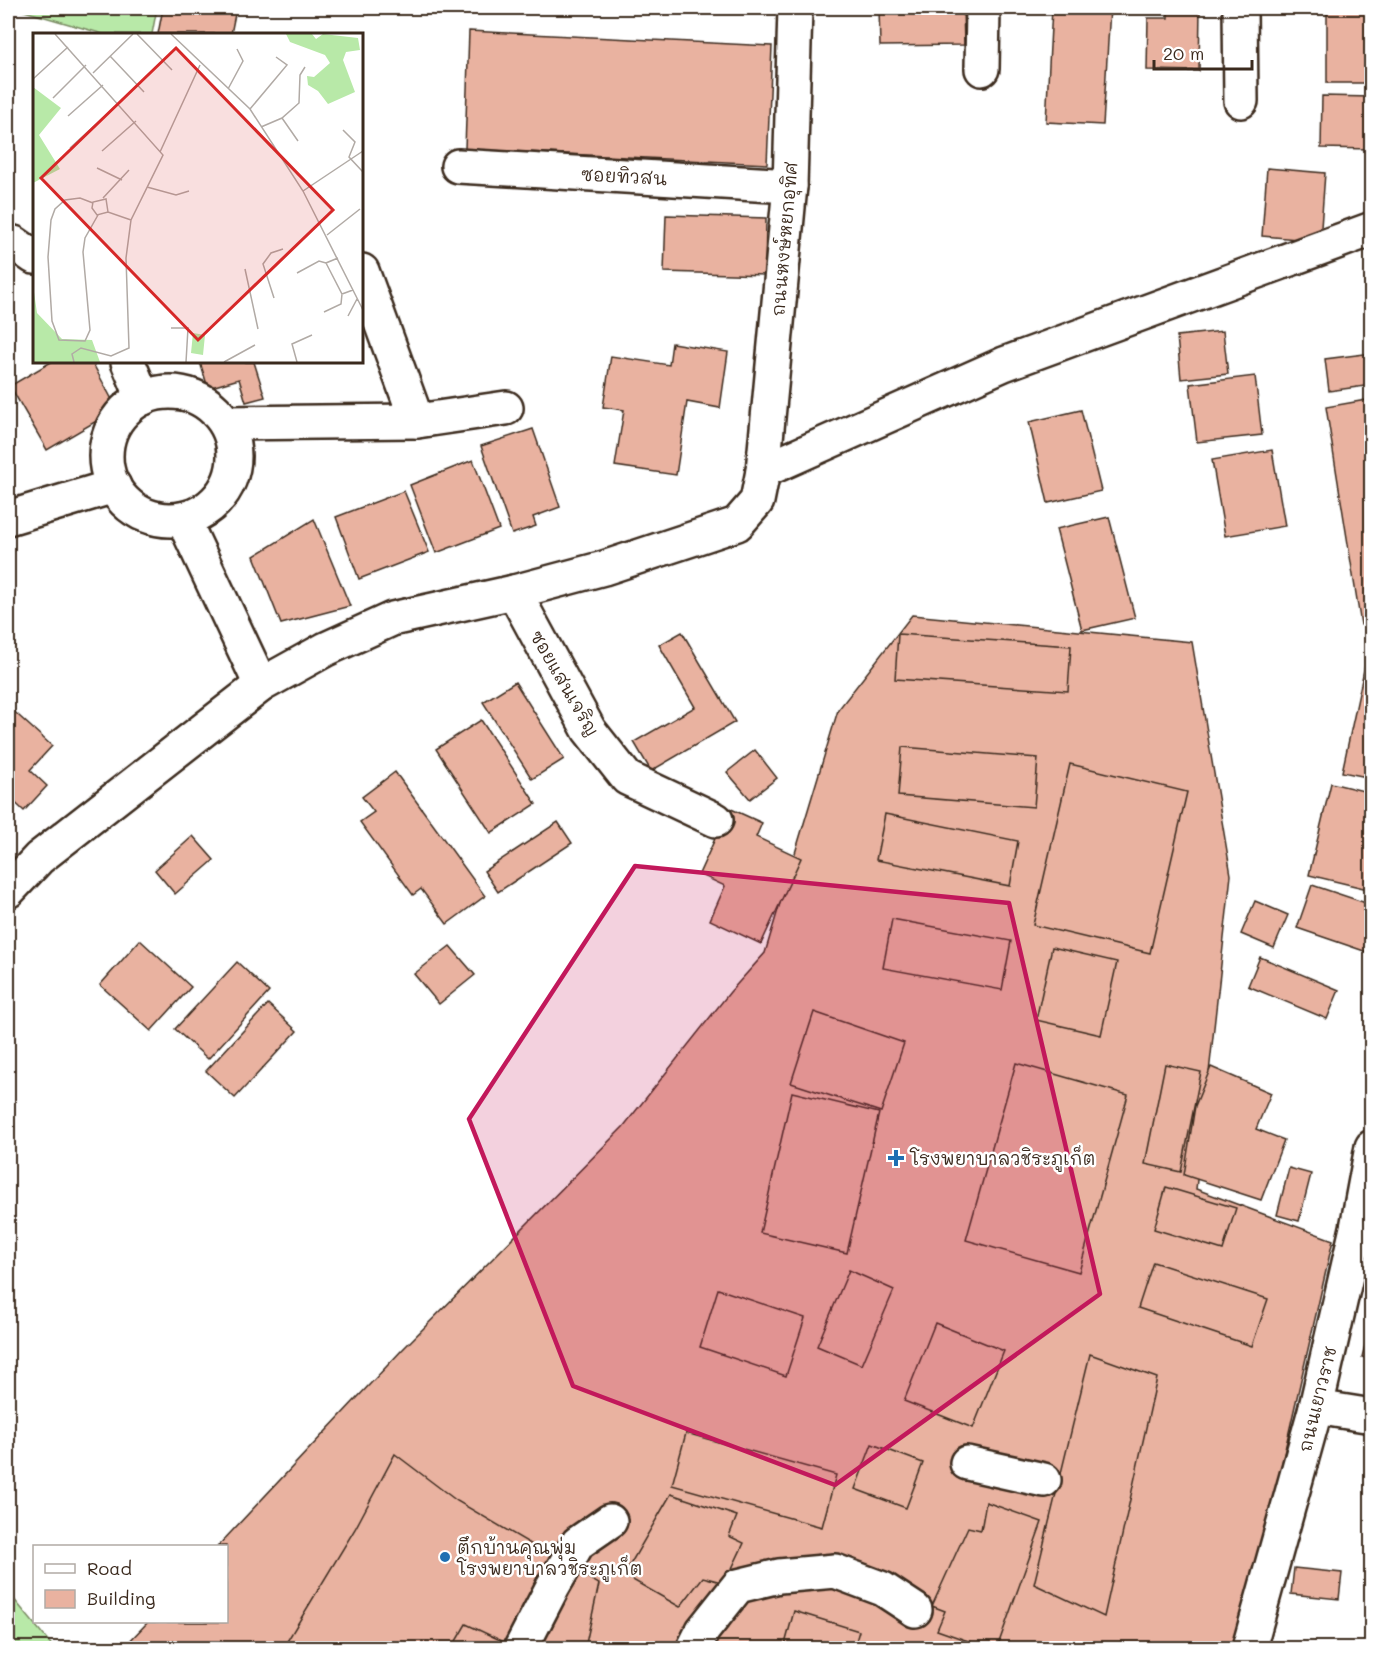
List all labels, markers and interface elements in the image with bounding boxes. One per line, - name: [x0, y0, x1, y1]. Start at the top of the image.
- inset map: [33, 33, 363, 363]
- scale bar: [1154, 33, 1252, 71]
- text: 20 m: [1163, 41, 1204, 65]
- street label: ถนนหงษ์หยกอุทิศ: [765, 161, 805, 317]
- street label: ซอยทิวสน: [580, 162, 668, 190]
- street label: ซอยแสนเจริญ: [525, 626, 605, 740]
- place label: โรงพยาบาลวชิระภูเก็ต: [909, 1144, 1095, 1172]
- marker: โรงพยาบาลวชิระภูเก็ต: [887, 1149, 905, 1167]
- street label: ถนนเยาวราช: [1292, 1343, 1342, 1454]
- place label: ตึกบ้านคุณพุ่ม โรงพยาบาลวชิระภูเก็ต: [456, 1535, 642, 1582]
- legend: [33, 1545, 228, 1623]
- marker: ตึกบ้านคุณพุ่ม โรงพยาบาลวชิระภูเก็ต: [438, 1550, 452, 1564]
- text: Road: [87, 1556, 132, 1580]
- text: Building: [87, 1586, 155, 1610]

